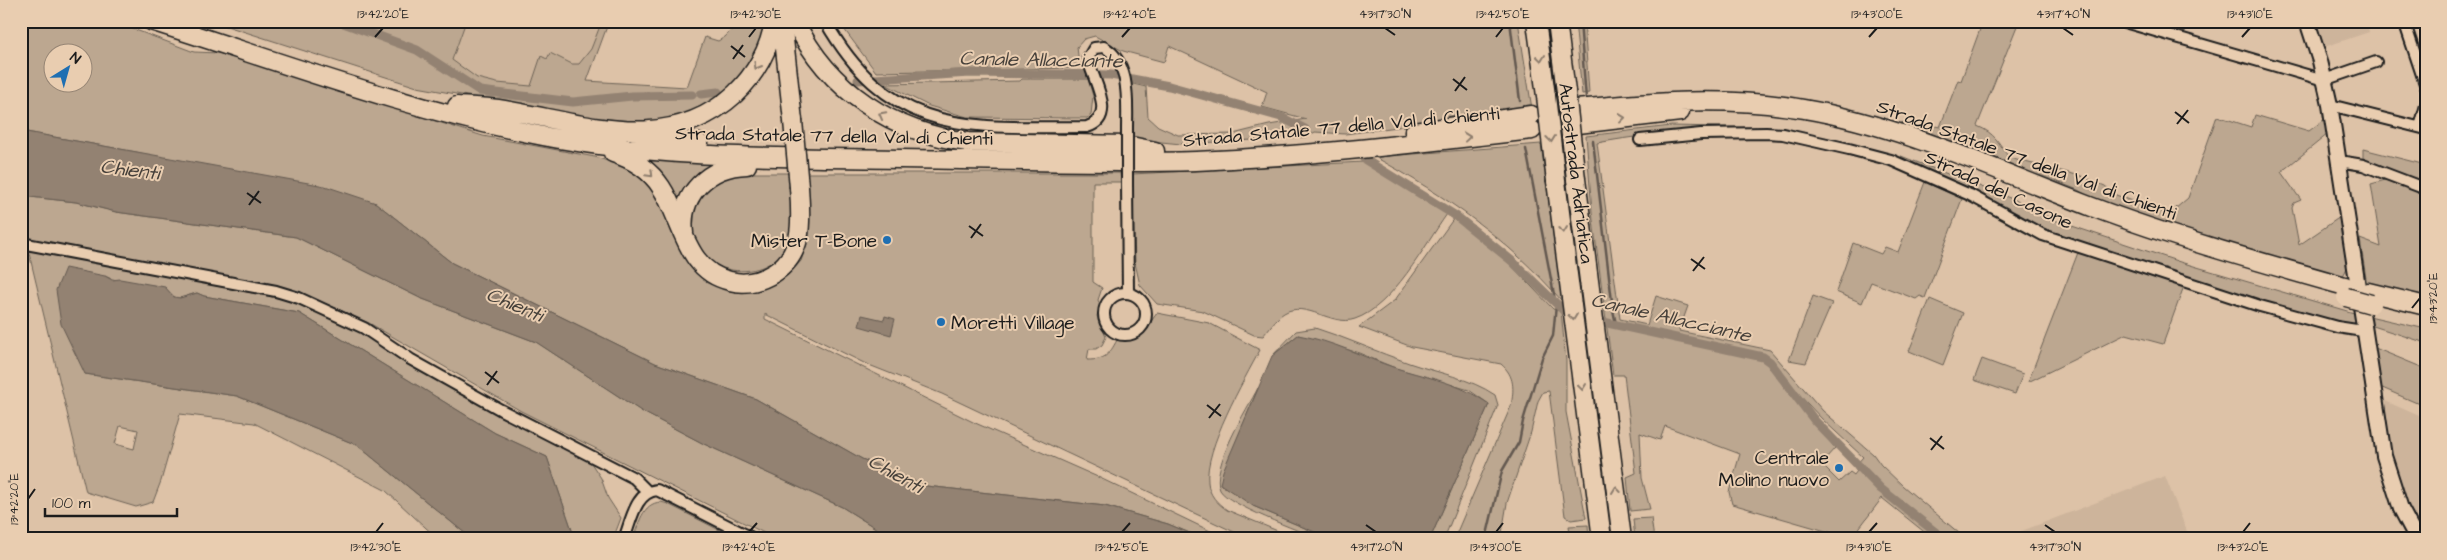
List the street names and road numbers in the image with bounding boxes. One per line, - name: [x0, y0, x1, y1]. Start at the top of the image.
- street label: Autostrada Adriatica: [1551, 81, 1600, 265]
- street label: Strada Statale 77 della Val di Chienti: [1873, 93, 2180, 227]
- street label: Strada Statale 77 della Val di Chienti: [1182, 100, 1501, 155]
- street label: Strada Statale 77 della Val di Chienti: [675, 120, 993, 153]
- street label: Strada del Casone: [1920, 144, 2077, 237]

